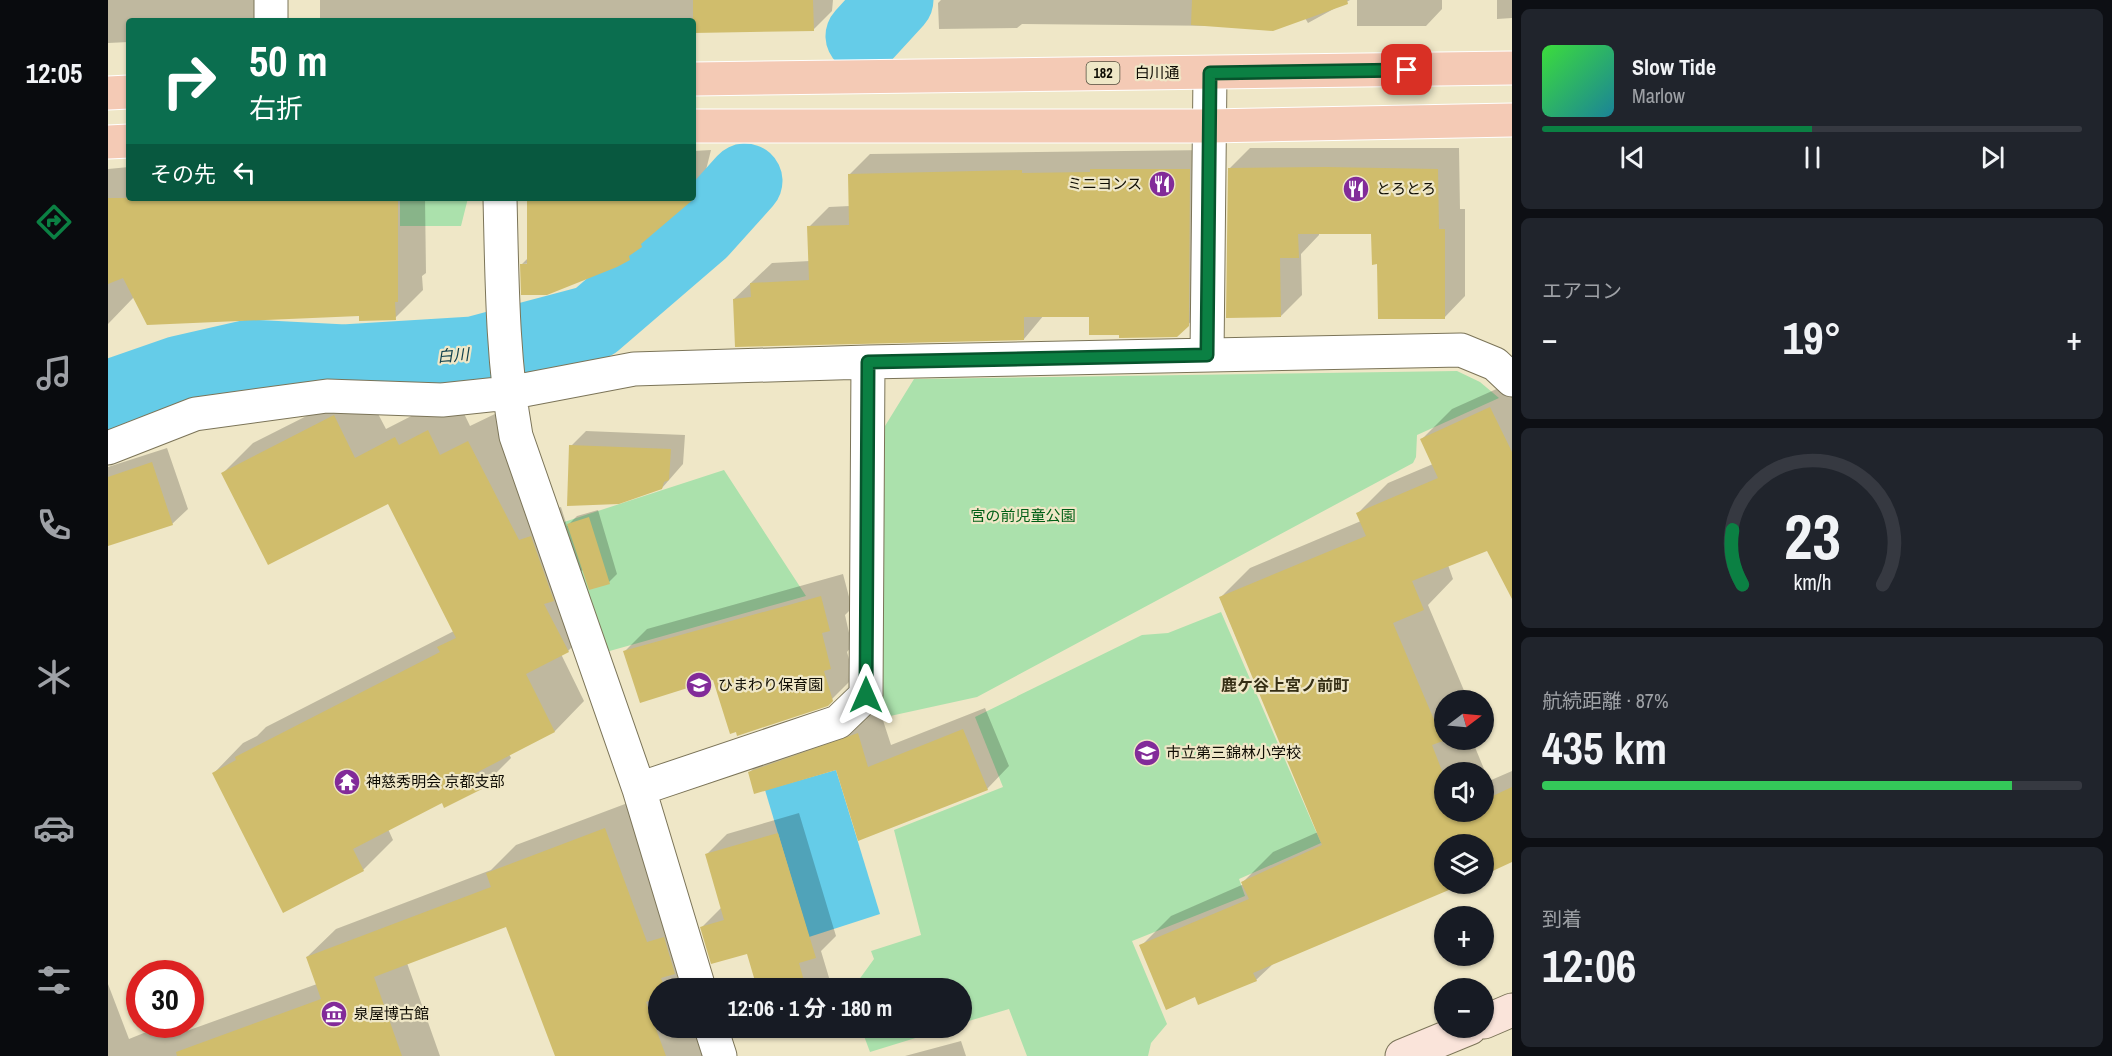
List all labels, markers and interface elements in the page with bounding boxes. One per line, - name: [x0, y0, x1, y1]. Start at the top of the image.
- text: 50 m: [249, 33, 328, 89]
- icon: right: [150, 42, 228, 120]
- pin: [1381, 44, 1432, 95]
- text: Slow Tide: [1632, 52, 1716, 82]
- icon: arrive: [1390, 53, 1423, 86]
- text: 12:05: [26, 55, 82, 91]
- road number: 182: [1086, 62, 1120, 84]
- street label: 白川通: [1134, 62, 1180, 83]
- text: Marlow: [1632, 82, 1685, 109]
- text: 右折: [249, 90, 303, 126]
- icon: previous: [1616, 141, 1649, 174]
- icon: pause: [1796, 141, 1829, 174]
- icon: next: [1976, 141, 2009, 174]
- icon: left: [228, 156, 261, 189]
- text: その先: [150, 159, 216, 189]
- restaurant icon: ミニヨンス: [1147, 169, 1177, 199]
- place label: ミニヨンス: [1067, 173, 1142, 194]
- restaurant icon: とろとろ: [1341, 174, 1371, 204]
- place label: とろとろ: [1376, 178, 1436, 199]
- icon: directions: [33, 201, 75, 243]
- text: エアコン: [1542, 277, 1622, 304]
- text: 19°: [1782, 307, 1842, 368]
- text: −: [1542, 316, 1558, 360]
- text: +: [2066, 316, 2082, 360]
- water label: 白川: [436, 342, 472, 367]
- icon: music: [33, 352, 75, 394]
- text: 23: [1784, 494, 1840, 578]
- icon: phone: [33, 504, 75, 546]
- park label: 宮の前児童公園: [970, 505, 1076, 526]
- text: km/h: [1793, 568, 1831, 597]
- icon: climate: [33, 656, 75, 698]
- position arrow: [834, 663, 898, 727]
- school or university icon: ひまわり保育園: [684, 670, 714, 700]
- place label: ひまわり保育園: [718, 674, 823, 695]
- district label: 鹿ケ谷上宮ノ前町: [1221, 674, 1349, 696]
- text: 航続距離 · 87%: [1542, 687, 1669, 714]
- north arrow: [1434, 690, 1494, 750]
- map controls: [1434, 690, 1494, 1038]
- text: 435 km: [1542, 717, 1667, 778]
- school or university icon: 市立第三錦林小学校: [1132, 738, 1162, 768]
- place label: 市立第三錦林小学校: [1166, 742, 1301, 763]
- button: sound: [1434, 762, 1494, 822]
- temple icon: 神慈秀明会 京都支部: [332, 767, 362, 797]
- place label: 神慈秀明会 京都支部: [366, 771, 504, 792]
- icon: car: [33, 807, 75, 849]
- button: layers: [1434, 834, 1494, 894]
- text: 到着: [1542, 905, 1582, 932]
- button: +: [1434, 906, 1494, 966]
- text: 12:06: [1542, 935, 1636, 996]
- icon: filters: [33, 959, 75, 1001]
- speed limit sign: 30: [126, 960, 204, 1038]
- button: −: [1434, 978, 1494, 1038]
- text: 12:06 · 1 分 · 180 m: [728, 993, 892, 1023]
- museum icon: 泉屋博古館: [319, 999, 349, 1029]
- place label: 泉屋博古館: [354, 1003, 429, 1024]

